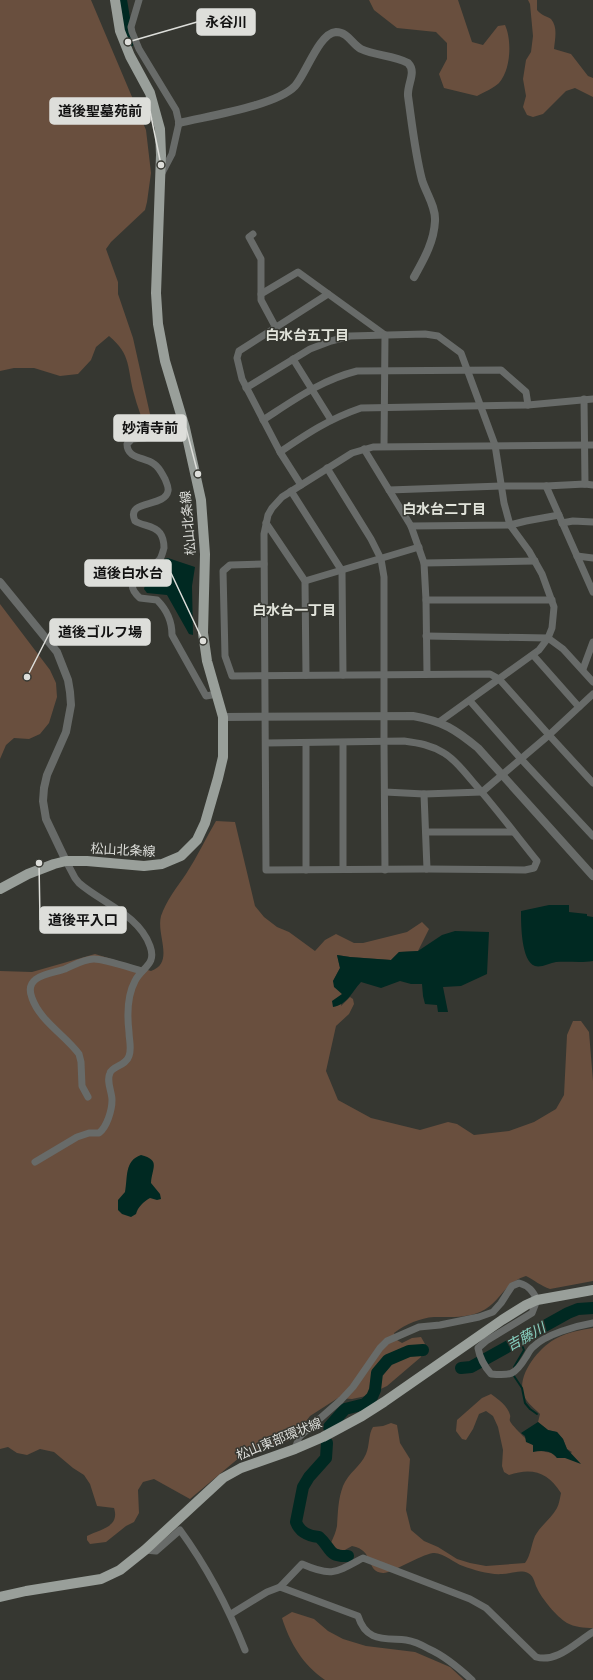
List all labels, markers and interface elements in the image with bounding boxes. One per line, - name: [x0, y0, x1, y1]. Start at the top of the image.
- callout: 永谷川: [197, 9, 255, 35]
- text: 永谷川: [205, 14, 247, 31]
- callout: 道後聖墓苑前: [50, 98, 150, 124]
- text: 道後聖墓苑前: [58, 103, 142, 120]
- district label: 白水台五丁目: [265, 327, 349, 344]
- callout: 妙清寺前: [114, 415, 186, 441]
- text: 妙清寺前: [122, 420, 178, 437]
- street label: 松山北条線: [178, 490, 198, 556]
- district label: 白水台二丁目: [402, 501, 486, 518]
- callout: 道後白水台: [85, 560, 171, 586]
- text: 道後白水台: [93, 565, 163, 582]
- district label: 白水台一丁目: [252, 602, 336, 619]
- callout: 道後ゴルフ場: [50, 619, 150, 645]
- text: 道後ゴルフ場: [58, 624, 142, 641]
- street label: 松山北条線: [90, 841, 156, 859]
- callout: 道後平入口: [40, 907, 126, 933]
- text: 道後平入口: [48, 912, 118, 929]
- water label: 吉藤川: [504, 1318, 550, 1355]
- street label: 松山東部環状線: [234, 1415, 324, 1463]

